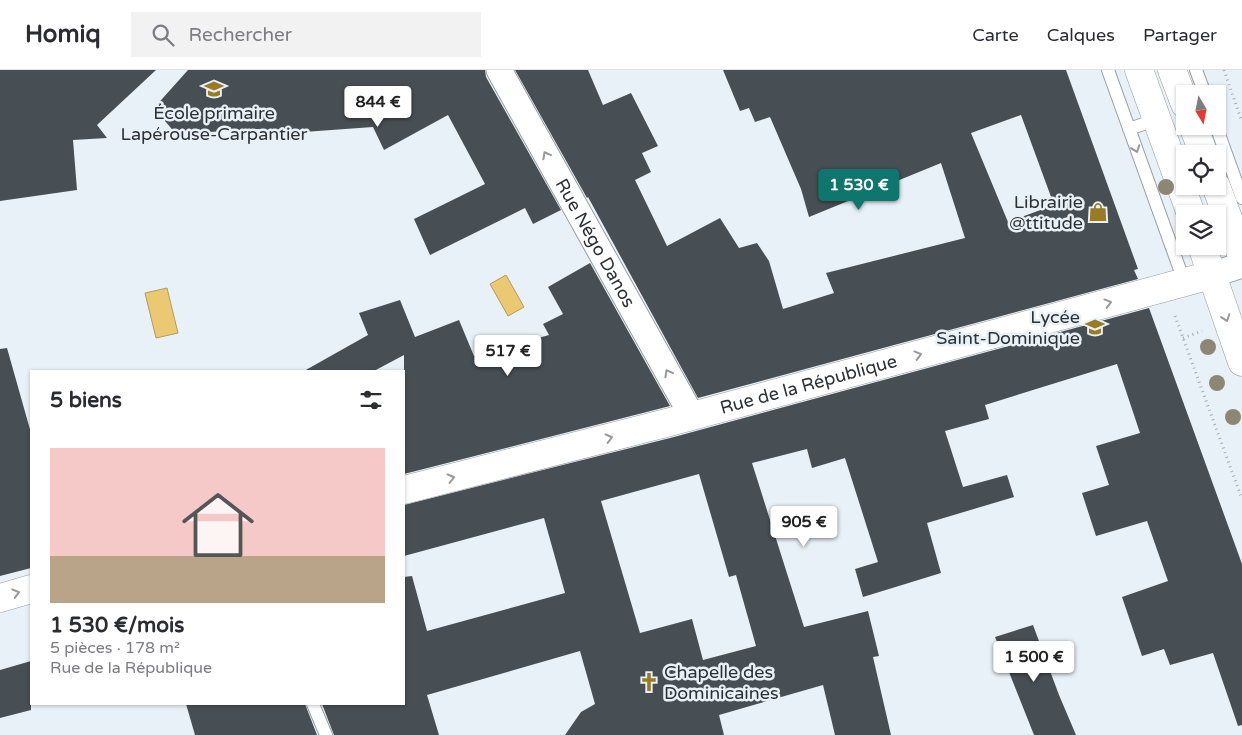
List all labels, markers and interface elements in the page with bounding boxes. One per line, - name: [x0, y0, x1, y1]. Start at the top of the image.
- search box: [131, 12, 481, 57]
- text: Homiq: [25, 20, 101, 49]
- icon: search: [149, 21, 177, 49]
- text: Rechercher: [189, 24, 292, 46]
- text: Carte: [972, 24, 1019, 46]
- text: Calques: [1047, 24, 1115, 46]
- text: Partager: [1143, 24, 1217, 46]
- school or university icon: École primaire Lapérouse-Carpantier: [203, 78, 225, 100]
- pin: 844 €: [343, 85, 413, 128]
- north arrow: [1176, 85, 1226, 135]
- map controls: [1176, 85, 1226, 255]
- text: 844 €: [355, 92, 401, 112]
- place label: École primaire Lapérouse-Carpantier: [121, 102, 308, 145]
- one-way arrow: [1131, 144, 1141, 152]
- button: locate: [1176, 145, 1226, 195]
- one-way arrow: [542, 152, 552, 161]
- pin: 1 530 €: [813, 168, 905, 211]
- street label: Rue Négo Danos: [551, 175, 640, 311]
- text: 1 530 €: [829, 175, 889, 195]
- place label: Librairie @ttitude: [1009, 191, 1083, 234]
- shop icon: Librairie @ttitude: [1087, 201, 1109, 223]
- button: layers: [1176, 205, 1226, 255]
- one-way arrow: [1104, 299, 1112, 309]
- place label: Lycée Saint-Dominique: [936, 306, 1080, 349]
- one-way arrow: [1220, 314, 1230, 322]
- school or university icon: Lycée Saint-Dominique: [1084, 316, 1106, 338]
- pin: 517 €: [473, 334, 543, 377]
- text: 517 €: [485, 341, 531, 361]
- street label: Rue de la République: [718, 350, 899, 419]
- one-way arrow: [913, 350, 922, 361]
- one-way arrow: [664, 370, 674, 379]
- icon: filters: [357, 386, 385, 414]
- text: 5 biens: [50, 388, 122, 413]
- one-way arrow: [604, 433, 613, 444]
- one-way arrow: [447, 473, 456, 484]
- icon: home: [173, 480, 263, 570]
- pin: 905 €: [769, 506, 839, 548]
- text: 905 €: [781, 512, 827, 532]
- one-way arrow: [11, 589, 19, 599]
- text: 1 530 €/mois: [50, 613, 184, 638]
- text: 5 pièces · 178 m²: [50, 638, 180, 658]
- pin: 1 500 €: [988, 640, 1080, 683]
- text: 1 500 €: [1004, 647, 1064, 667]
- text: Rue de la République: [50, 658, 212, 678]
- place label: Chapelle des Dominicaines: [664, 661, 779, 704]
- church icon: Chapelle des Dominicaines: [638, 671, 660, 693]

